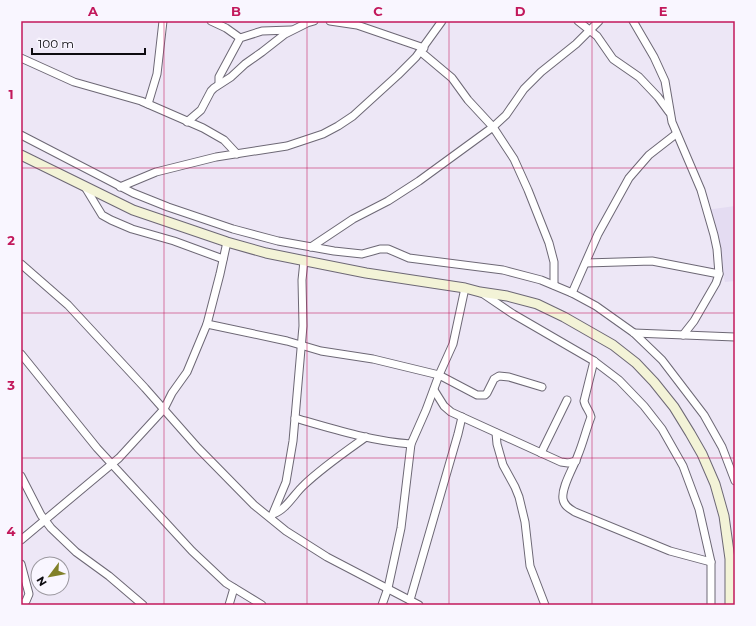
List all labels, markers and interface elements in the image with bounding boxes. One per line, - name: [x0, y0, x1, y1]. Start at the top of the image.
- text: A: [87, 3, 99, 19]
- text: B: [231, 3, 241, 19]
- text: C: [373, 3, 383, 19]
- text: D: [515, 3, 526, 19]
- text: E: [659, 3, 668, 19]
- scale bar: [32, 30, 145, 56]
- text: 100 m: [38, 36, 74, 51]
- text: 1: [8, 86, 14, 102]
- text: 2: [7, 232, 15, 248]
- text: 3: [6, 377, 15, 393]
- text: 4: [7, 523, 16, 539]
- north arrow: [30, 556, 70, 596]
- text: N: [33, 574, 50, 589]

